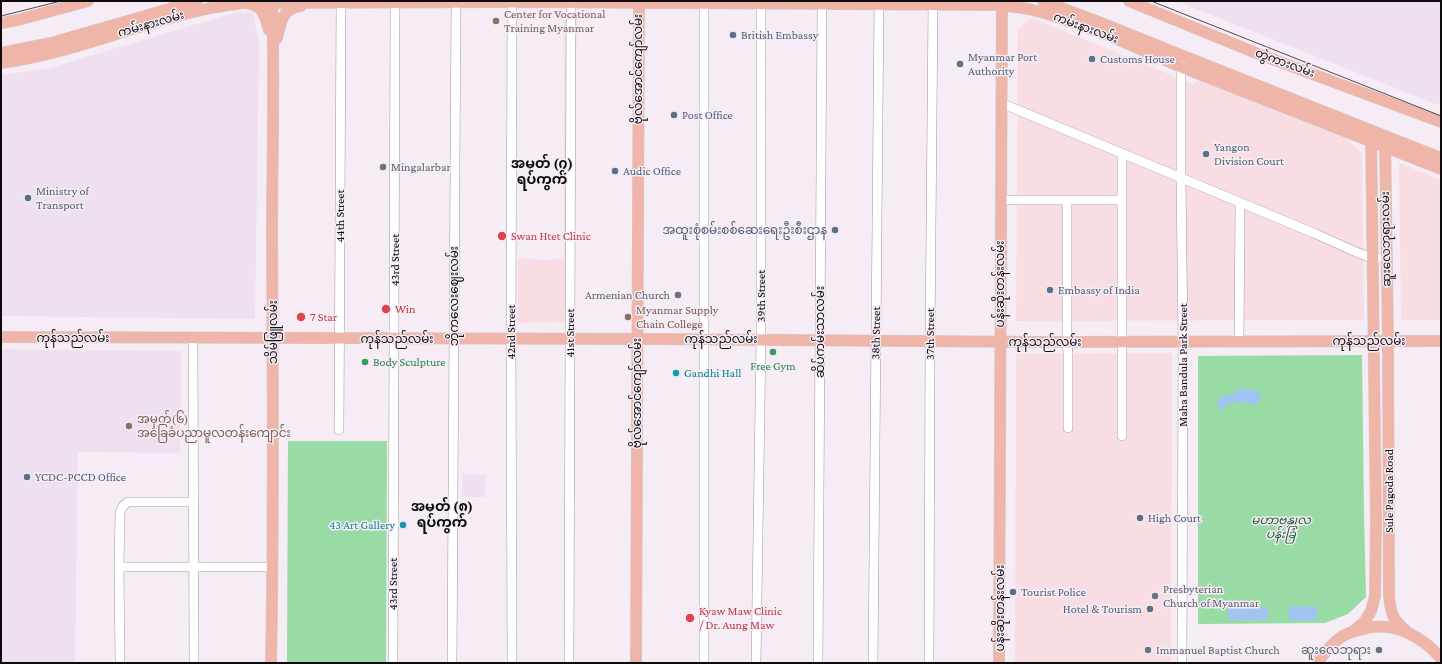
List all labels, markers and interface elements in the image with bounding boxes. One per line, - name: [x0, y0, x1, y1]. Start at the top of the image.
- place label: Center for Vocational Training Myanmar: [504, 7, 605, 35]
- street label: ကမ်းနားလမ်း: [116, 8, 186, 40]
- street label: ကမ်းနားလမ်း: [1052, 10, 1120, 46]
- street label: ဗိုလ်အောင်ကျော်လမ်း: [631, 14, 645, 124]
- marker: Center for Vocational Training Myanmar: [491, 16, 501, 26]
- place label: British Embassy: [741, 28, 818, 42]
- marker: British Embassy: [728, 30, 738, 40]
- street label: တွဲကားလမ်း: [1253, 46, 1317, 80]
- place label: Myanmar Port Authority: [968, 50, 1037, 78]
- place label: Customs House: [1100, 52, 1175, 66]
- marker: Customs House: [1087, 54, 1097, 64]
- marker: Myanmar Port Authority: [955, 59, 965, 69]
- place label: Post Office: [682, 108, 733, 122]
- marker: Post Office: [669, 110, 679, 120]
- place label: Yangon Division Court: [1214, 140, 1284, 168]
- marker: Yangon Division Court: [1201, 149, 1211, 159]
- district label: အမှတ် (၇) ရပ်ကွက်: [511, 156, 573, 188]
- place label: Mingalarbar: [391, 160, 451, 174]
- marker: Mingalarbar: [378, 162, 388, 172]
- place label: Audic Office: [623, 164, 681, 178]
- marker: Audic Office: [610, 166, 620, 176]
- place label: Ministry of Transport: [36, 184, 89, 212]
- street label: 44th Street: [333, 189, 347, 243]
- street label: ဆူးလေဘုရားလမ်း: [1378, 191, 1394, 287]
- marker: Ministry of Transport: [23, 193, 33, 203]
- place label: အထူးစုံစမ်းစစ်ဆေးရေးဦးစီးဌာန: [662, 223, 827, 237]
- marker: အထူးစုံစမ်းစစ်ဆေးရေးဦးစီးဌာန: [830, 225, 840, 235]
- place label: Swan Htet Clinic: [511, 229, 591, 243]
- marker: Swan Htet Clinic: [496, 230, 508, 242]
- street label: 43rd Street: [388, 234, 402, 286]
- street label: ပန်းဆိုးတန်းလမ်း: [993, 240, 1007, 328]
- street label: ဘိုကလေးဈေးလမ်း: [447, 246, 461, 346]
- street label: 39th Street: [754, 270, 768, 322]
- place label: Embassy of India: [1058, 283, 1140, 297]
- marker: Embassy of India: [1045, 285, 1055, 295]
- street label: ဆိပ်ကမ်းသာလမ်း: [813, 286, 827, 378]
- place label: Armenian Church: [585, 288, 670, 302]
- marker: Armenian Church: [673, 290, 683, 300]
- street label: သိမ်ဖြူလမ်း: [266, 300, 280, 364]
- place label: Win: [395, 302, 415, 316]
- marker: Win: [380, 303, 392, 315]
- place label: Myanmar Supply Chain College: [636, 303, 718, 331]
- street label: Maha Bandula Park Street: [1176, 303, 1190, 427]
- street label: 42nd Street: [504, 305, 518, 359]
- street label: 38th Street: [868, 306, 884, 360]
- street label: 41st Street: [563, 308, 577, 358]
- street label: 37th Street: [923, 308, 937, 360]
- place label: 7 Star: [310, 310, 337, 324]
- marker: 7 Star: [295, 311, 307, 323]
- marker: Myanmar Supply Chain College: [623, 312, 633, 322]
- street label: ကုန်သည်လမ်း: [37, 331, 109, 345]
- street label: ကုန်သည်လမ်း: [361, 332, 433, 346]
- street label: ကုန်သည်လမ်း: [685, 332, 757, 346]
- street label: ကုန်သည်လမ်း: [1333, 334, 1405, 348]
- street label: ကုန်သည်လမ်း: [1009, 335, 1081, 349]
- street label: ဗိုလ်အောင်ကျော်လမ်း: [630, 338, 644, 448]
- marker: Free Gym: [768, 347, 778, 357]
- place label: Body Sculpture: [373, 355, 446, 369]
- marker: Body Sculpture: [360, 357, 370, 367]
- place label: Free Gym: [750, 359, 796, 373]
- place label: Gandhi Hall: [684, 366, 741, 380]
- marker: Gandhi Hall: [671, 368, 681, 378]
- place label: အမှတ်(၆) အခြေခံပညာမူလတန်းကျောင်း: [137, 412, 291, 440]
- marker: အမှတ်(၆) အခြေခံပညာမူလတန်းကျောင်း: [124, 421, 134, 431]
- street label: Sule Pagoda Road: [1382, 449, 1396, 533]
- place label: YCDC-PCCD Office: [35, 470, 126, 484]
- marker: YCDC-PCCD Office: [22, 472, 32, 482]
- district label: အမှတ် (၈) ရပ်ကွက်: [411, 499, 473, 532]
- place label: High Court: [1148, 511, 1201, 525]
- marker: High Court: [1135, 513, 1145, 523]
- park label: မဟာဗန္ဓုလ ပန်းခြံ: [1251, 513, 1311, 541]
- place label: 43 Art Gallery: [329, 518, 395, 532]
- marker: 43 Art Gallery: [398, 520, 408, 530]
- street label: 43rd Street: [386, 558, 400, 610]
- street label: ပန်းဆိုးတန်းလမ်း: [993, 564, 1007, 652]
- place label: Presbyterian Church of Myanmar: [1163, 582, 1259, 610]
- place label: Tourist Police: [1021, 585, 1086, 599]
- marker: Tourist Police: [1008, 587, 1018, 597]
- marker: Presbyterian Church of Myanmar: [1150, 591, 1160, 601]
- place label: Hotel & Tourism: [1063, 602, 1142, 616]
- place label: Kyaw Maw Clinic / Dr. Aung Maw: [699, 604, 782, 632]
- marker: Hotel & Tourism: [1145, 604, 1155, 614]
- marker: Kyaw Maw Clinic / Dr. Aung Maw: [684, 612, 696, 624]
- place label: Immanuel Baptist Church: [1156, 643, 1280, 657]
- place label: ဆူးလေဘုရား: [1301, 643, 1371, 657]
- marker: Immanuel Baptist Church: [1143, 645, 1153, 655]
- marker: ဆူးလေဘုရား: [1374, 645, 1384, 655]

